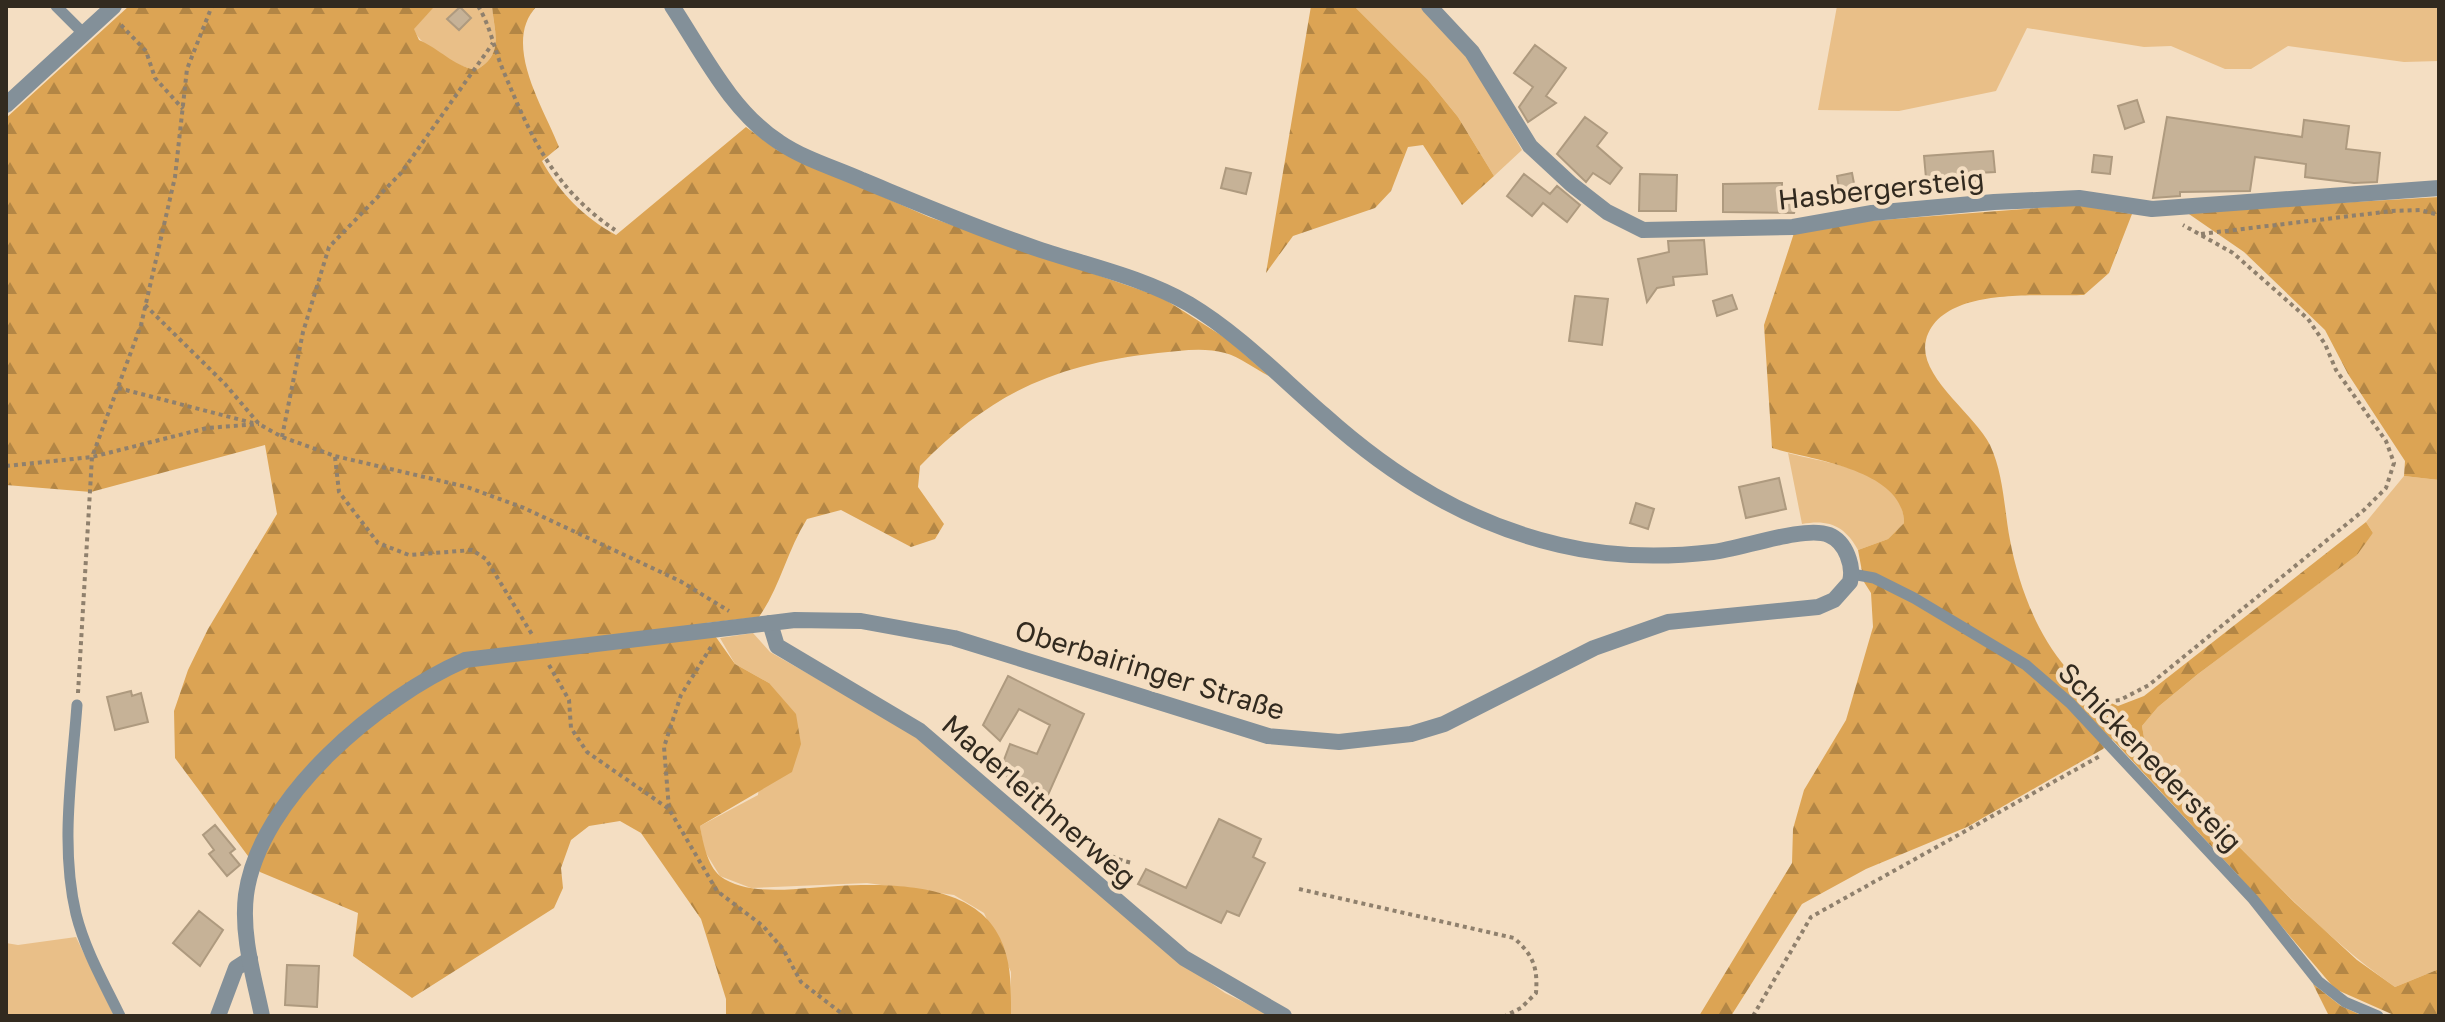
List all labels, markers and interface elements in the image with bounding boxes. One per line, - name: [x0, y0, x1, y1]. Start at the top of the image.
- street label: Hasbergersteig: [1776, 161, 1986, 216]
- street label: Oberbairinger Straße: [1011, 613, 1289, 726]
- street label: Schickenedersteig: [2052, 655, 2249, 858]
- street label: Maderleithnerweg: [936, 707, 1143, 894]

